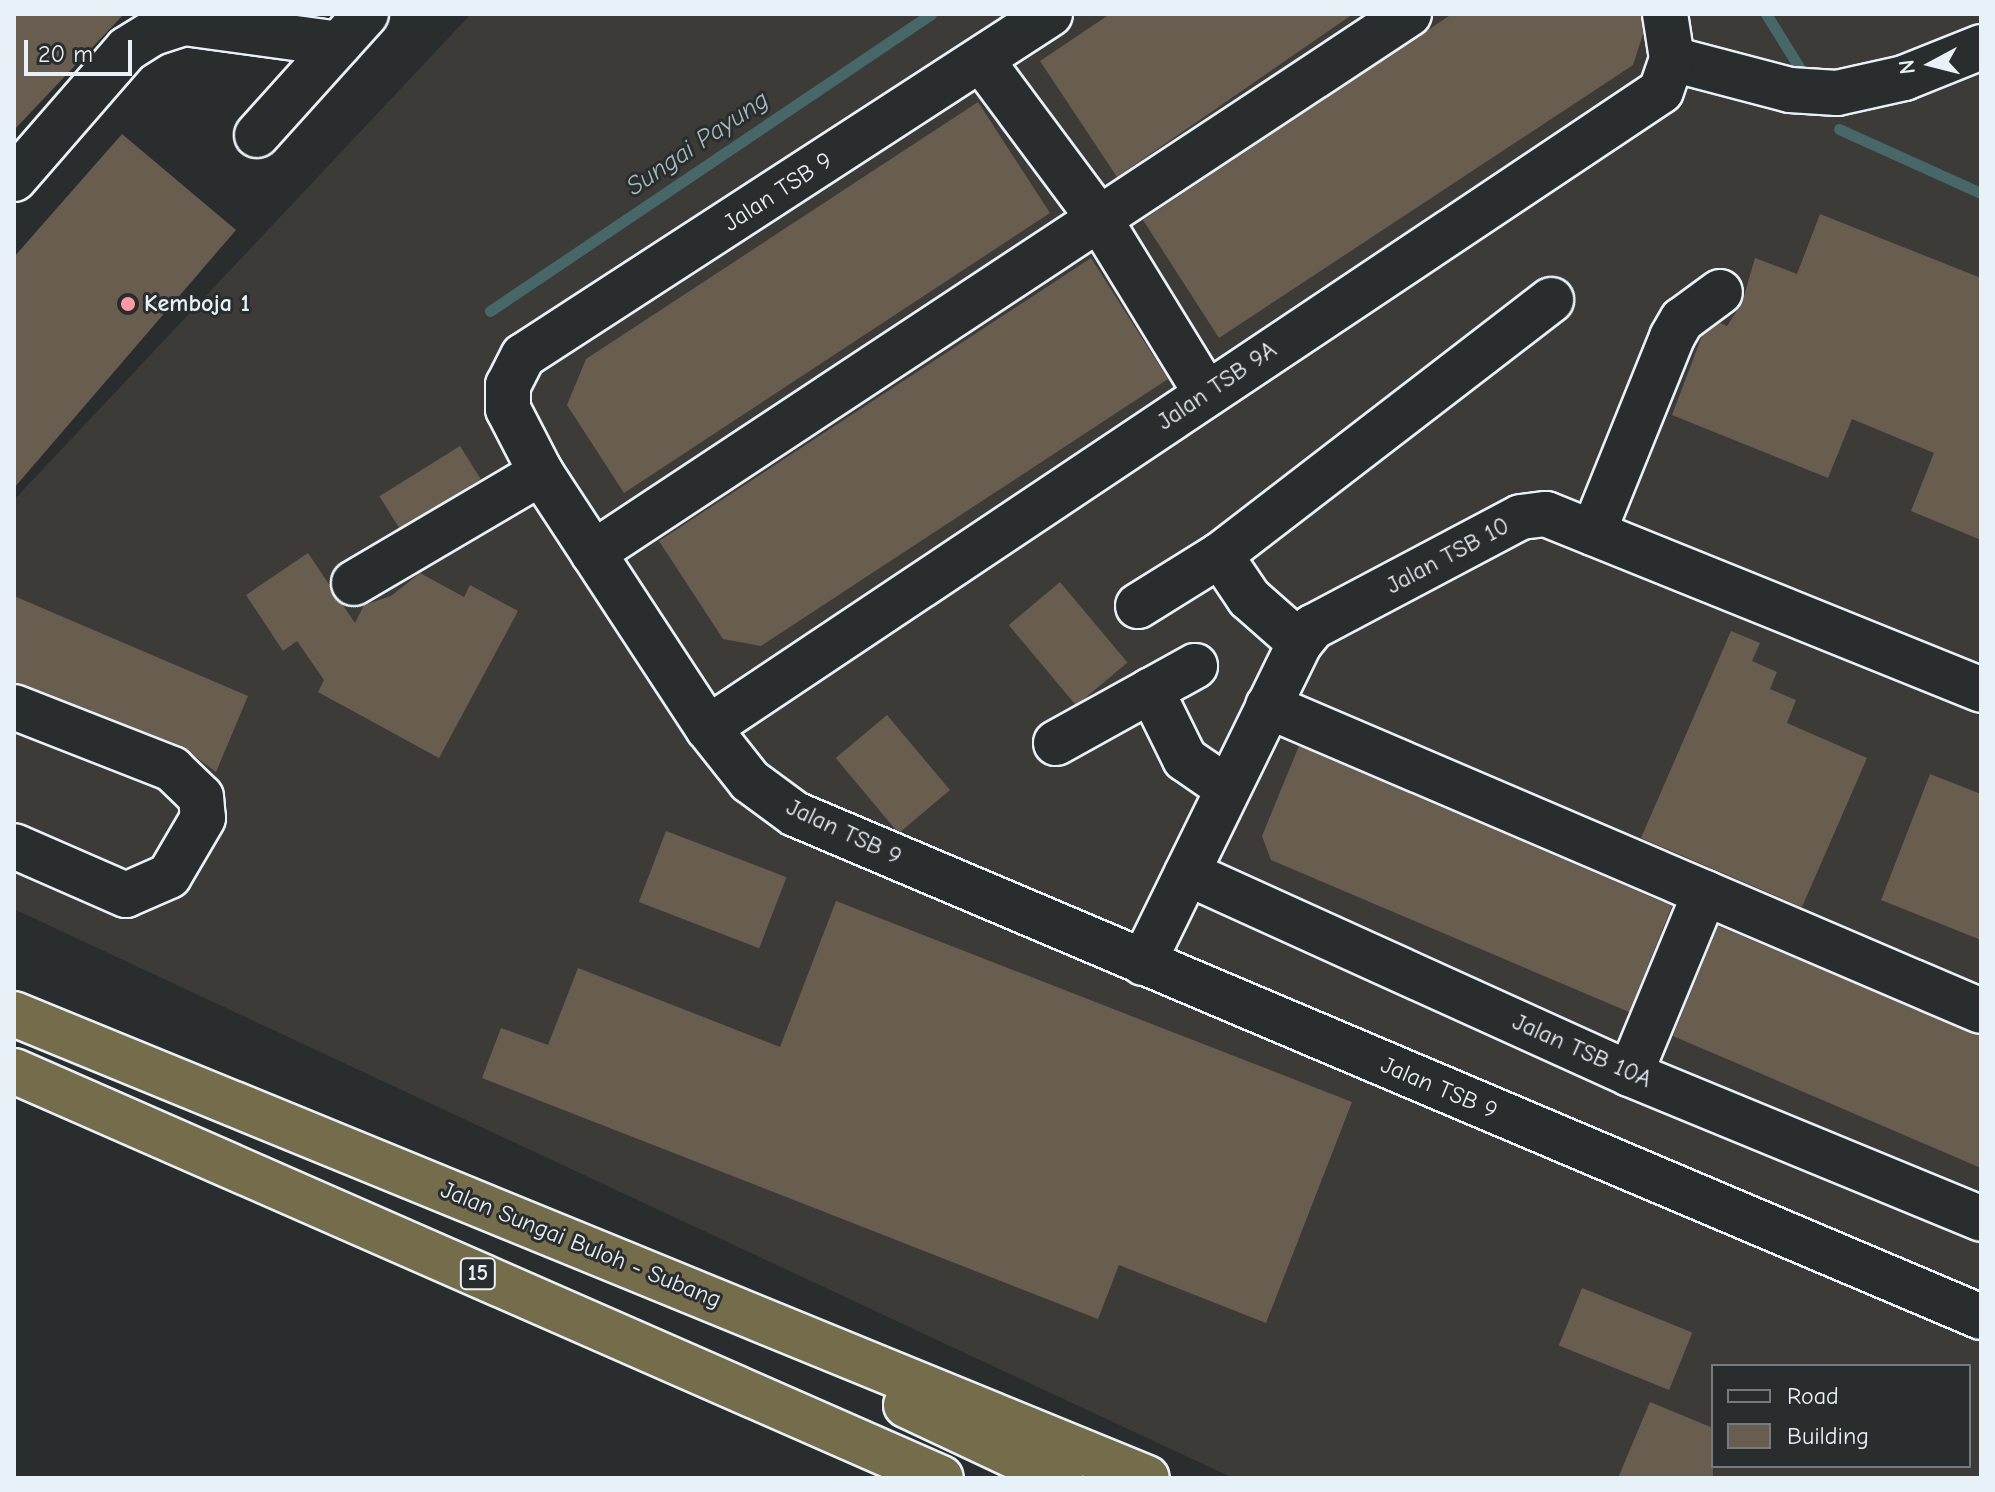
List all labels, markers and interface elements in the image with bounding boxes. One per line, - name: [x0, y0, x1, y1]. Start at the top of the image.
- scale bar: [28, 24, 136, 74]
- north arrow: [1891, 24, 1971, 104]
- text: 20 m: [38, 40, 93, 68]
- text: N: [1893, 58, 1921, 76]
- water label: Sungai Payung: [621, 85, 775, 203]
- street label: Jalan TSB 9: [718, 146, 838, 238]
- place label: Kemboja 1: [144, 290, 250, 318]
- marker: Kemboja 1: [119, 295, 137, 313]
- street label: Jalan TSB 9A: [1152, 336, 1282, 436]
- street label: Jalan TSB 10: [1382, 512, 1514, 600]
- street label: Jalan TSB 9: [782, 793, 906, 871]
- street label: Jalan TSB 10A: [1508, 1008, 1656, 1094]
- street label: Jalan TSB 9: [1376, 1051, 1502, 1125]
- street label: Jalan Sungai Buloh - Subang: [437, 1175, 725, 1315]
- road number: 15: [458, 1256, 498, 1292]
- legend: [1711, 1364, 1971, 1468]
- text: Road: [1787, 1382, 1839, 1410]
- text: Building: [1787, 1422, 1869, 1450]

